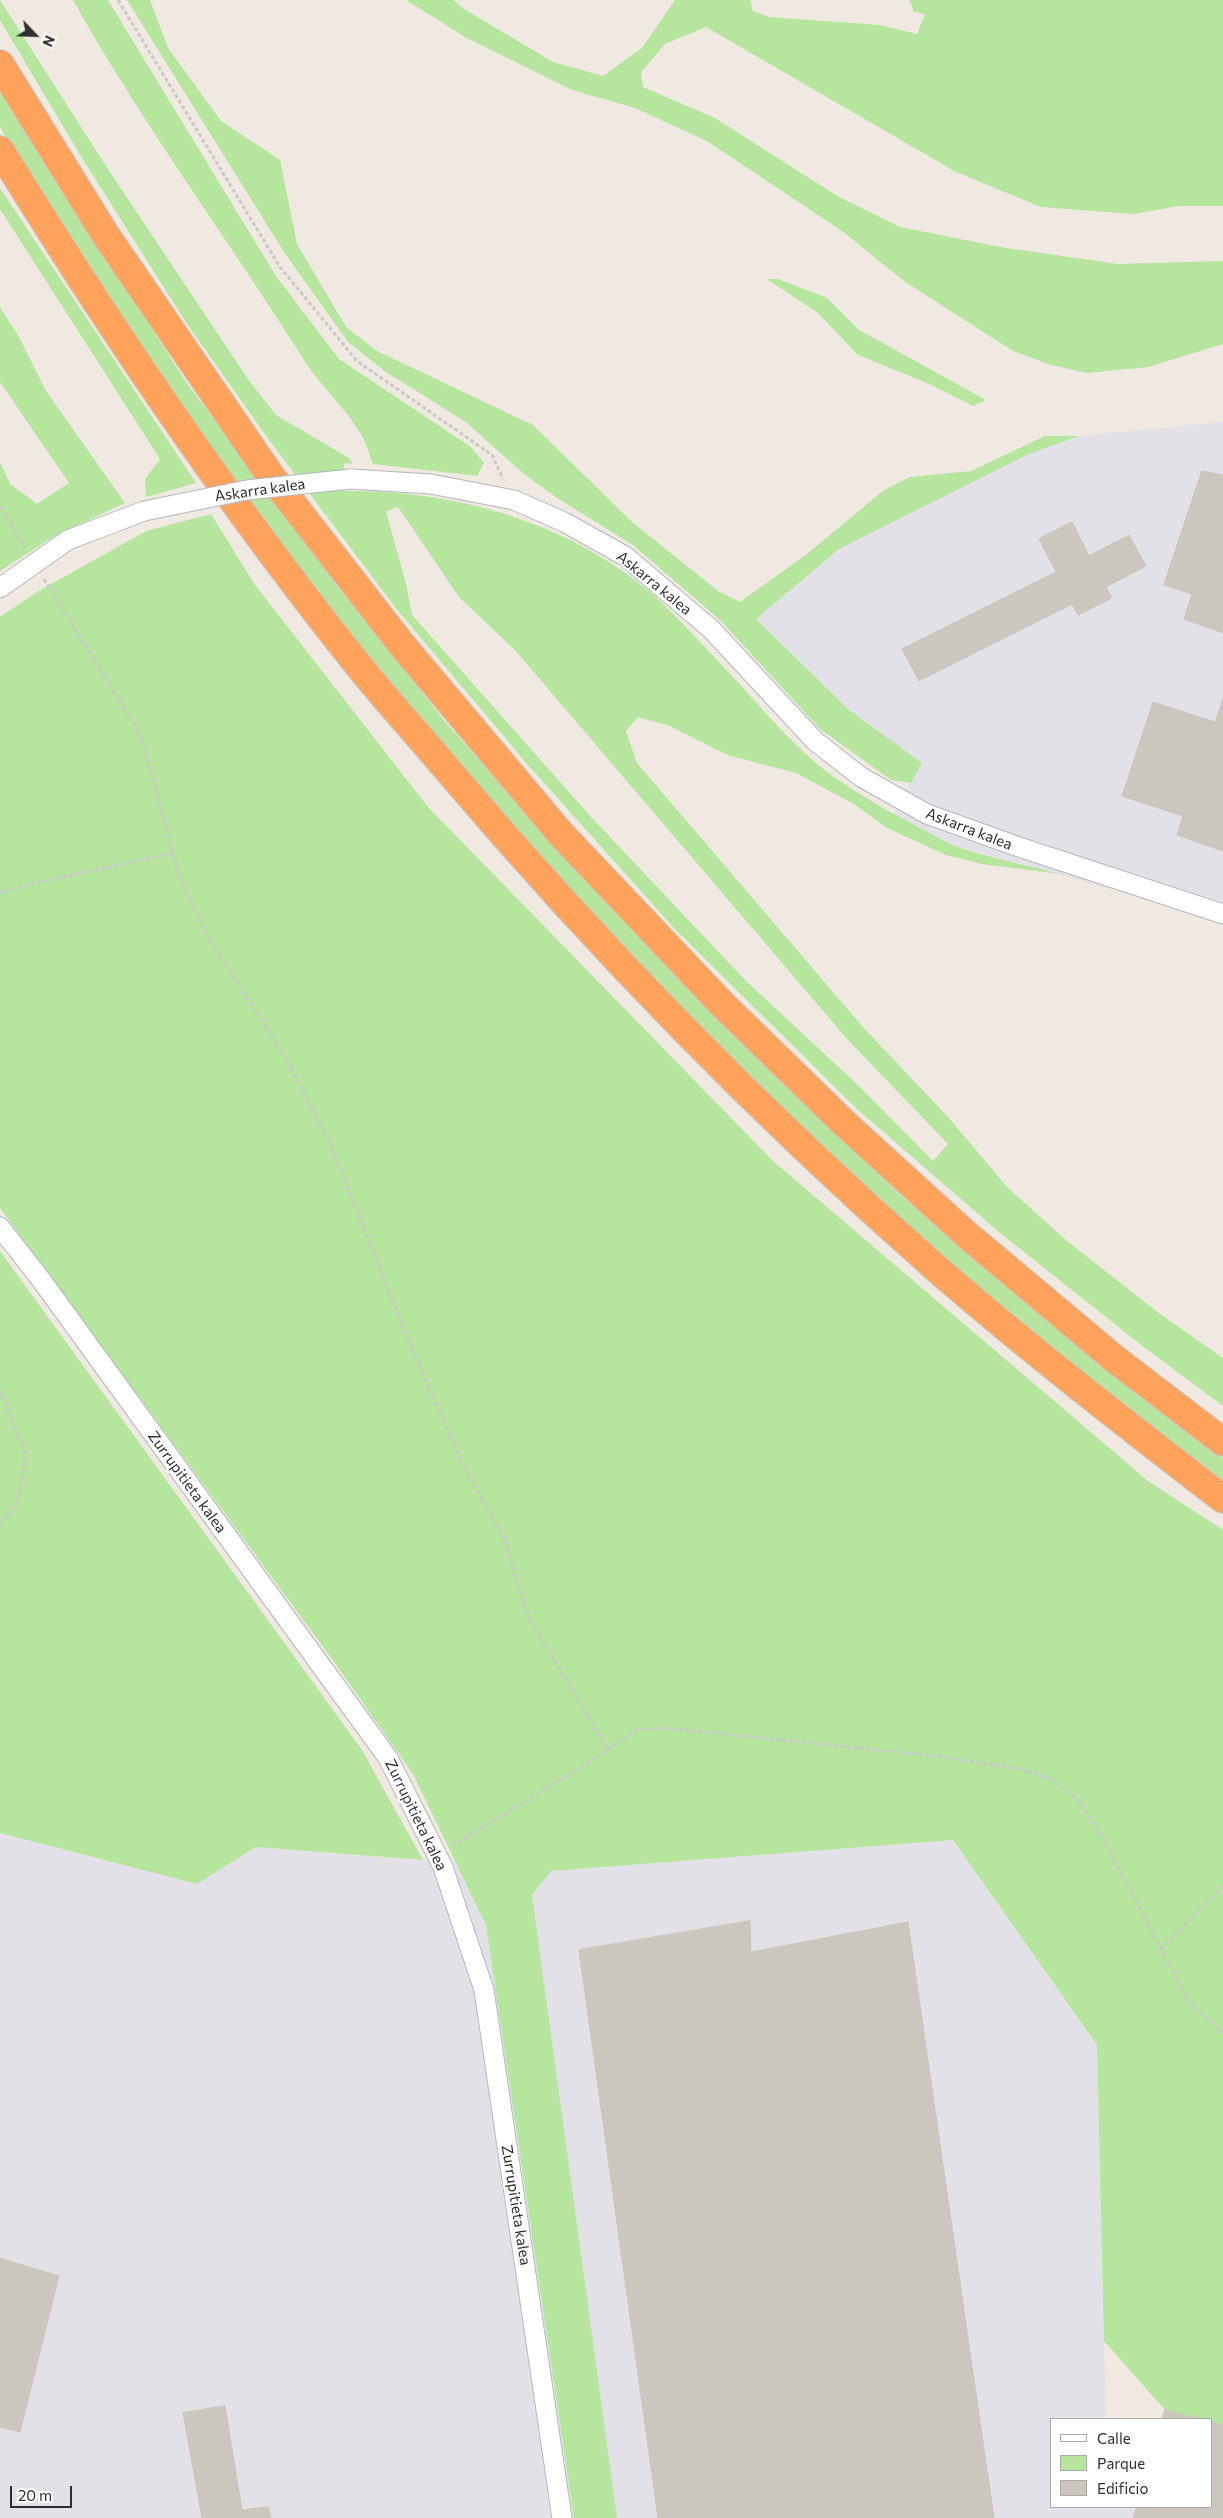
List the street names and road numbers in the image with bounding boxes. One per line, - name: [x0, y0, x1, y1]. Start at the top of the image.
- street label: Askarra kalea: [214, 475, 306, 505]
- street label: Askarra kalea: [613, 547, 695, 619]
- street label: Askarra kalea: [923, 804, 1015, 854]
- street label: Zurrupitieta kalea: [144, 1427, 230, 1537]
- street label: Zurrupitieta kalea: [381, 1756, 451, 1874]
- street label: Zurrupitieta kalea: [498, 2143, 534, 2267]

